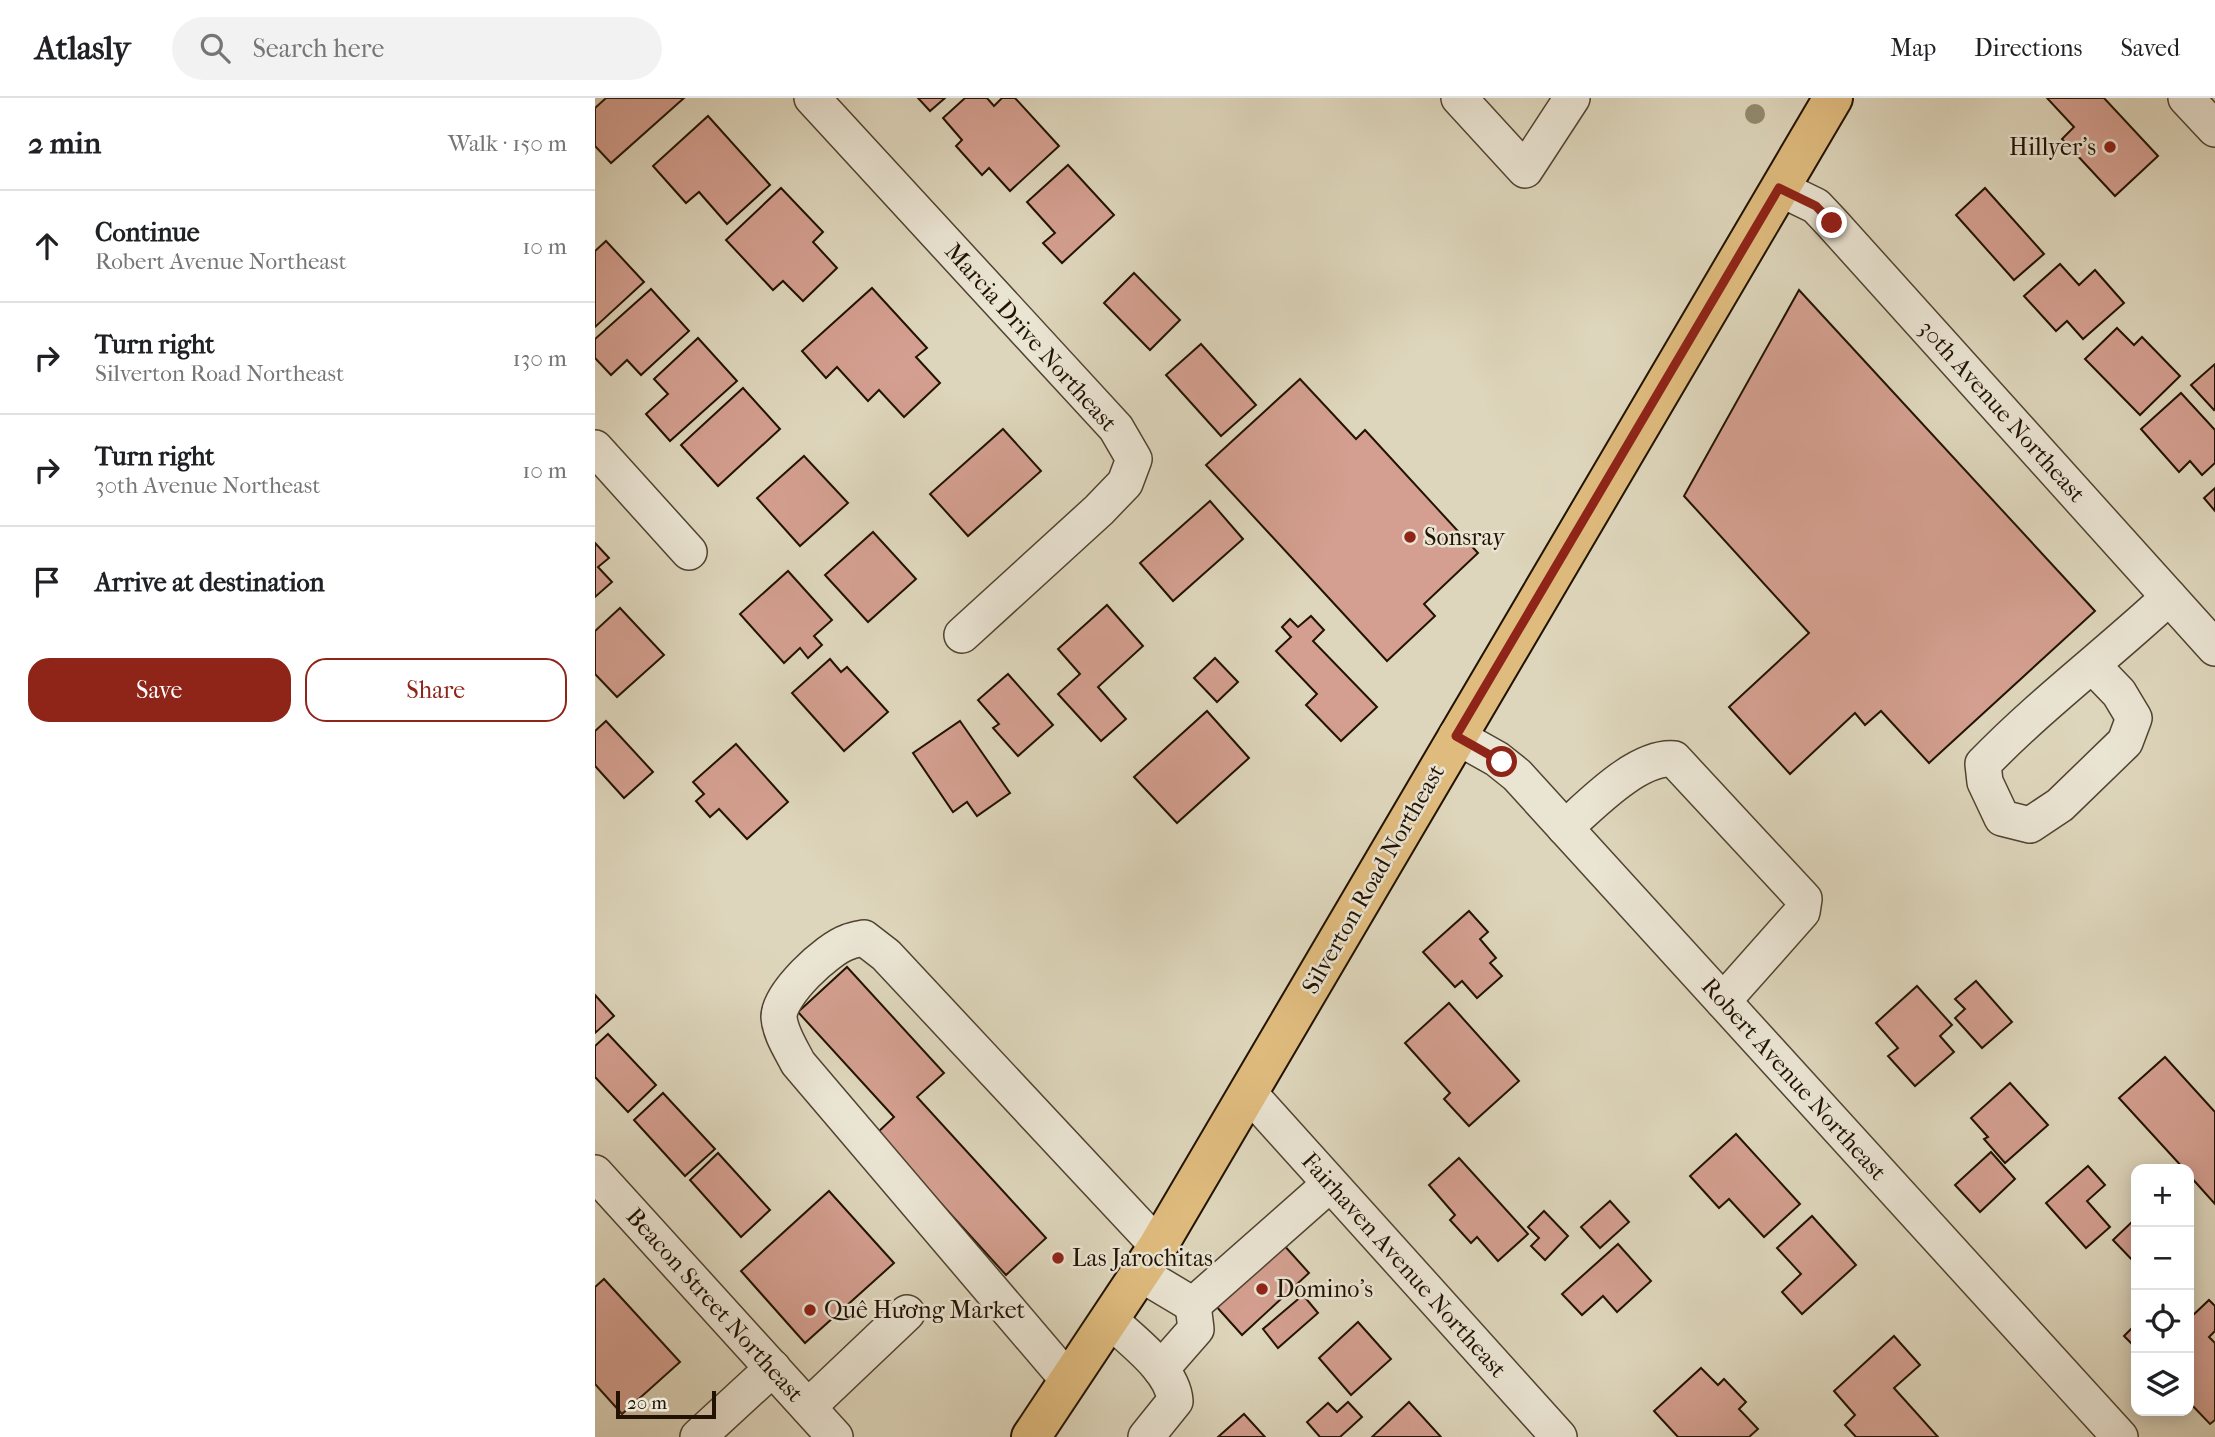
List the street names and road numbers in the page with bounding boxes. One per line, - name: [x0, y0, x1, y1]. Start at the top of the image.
- street label: Marcia Drive Northeast: [939, 237, 1123, 437]
- street label: 30th Avenue Northeast: [1913, 314, 2091, 508]
- street label: Silverton Road Northeast: [1296, 759, 1450, 999]
- street label: Robert Avenue Northeast: [1696, 972, 1893, 1186]
- street label: Fairhaven Avenue Northeast: [1296, 1147, 1513, 1383]
- street label: Beacon Street Northeast: [621, 1202, 810, 1408]

